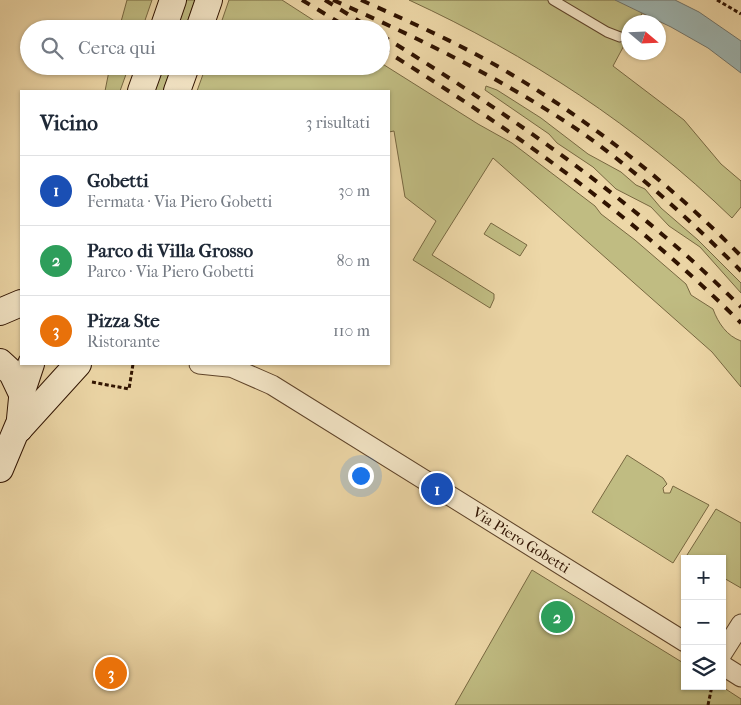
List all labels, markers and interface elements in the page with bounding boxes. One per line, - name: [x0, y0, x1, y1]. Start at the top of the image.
- north arrow: [621, 15, 666, 60]
- search box: [20, 20, 390, 75]
- icon: search: [38, 34, 66, 62]
- text: Cerca qui: [78, 37, 156, 59]
- text: Vicino: [40, 111, 98, 135]
- text: 3 risultati: [306, 113, 370, 132]
- text: Gobetti: [87, 170, 149, 192]
- text: 1: [53, 181, 59, 200]
- text: 30 m: [338, 181, 370, 200]
- text: Fermata · Via Piero Gobetti: [87, 192, 272, 211]
- text: Parco di Villa Grosso: [87, 240, 253, 262]
- text: 2: [52, 251, 60, 270]
- text: 80 m: [336, 251, 370, 270]
- text: Parco · Via Piero Gobetti: [87, 262, 254, 281]
- text: Pizza Ste: [87, 310, 160, 332]
- text: 3: [53, 321, 59, 340]
- text: 110 m: [333, 321, 370, 340]
- text: Ristorante: [87, 332, 160, 351]
- your location: [348, 463, 374, 489]
- pin: 1: [421, 470, 453, 508]
- street label: Via Piero Gobetti: [469, 503, 574, 577]
- map controls: [681, 555, 726, 690]
- button: +: [681, 555, 726, 600]
- pin: 2: [541, 598, 573, 636]
- button: −: [681, 600, 726, 645]
- button: layers: [681, 645, 726, 690]
- pin: 3: [95, 654, 127, 692]

